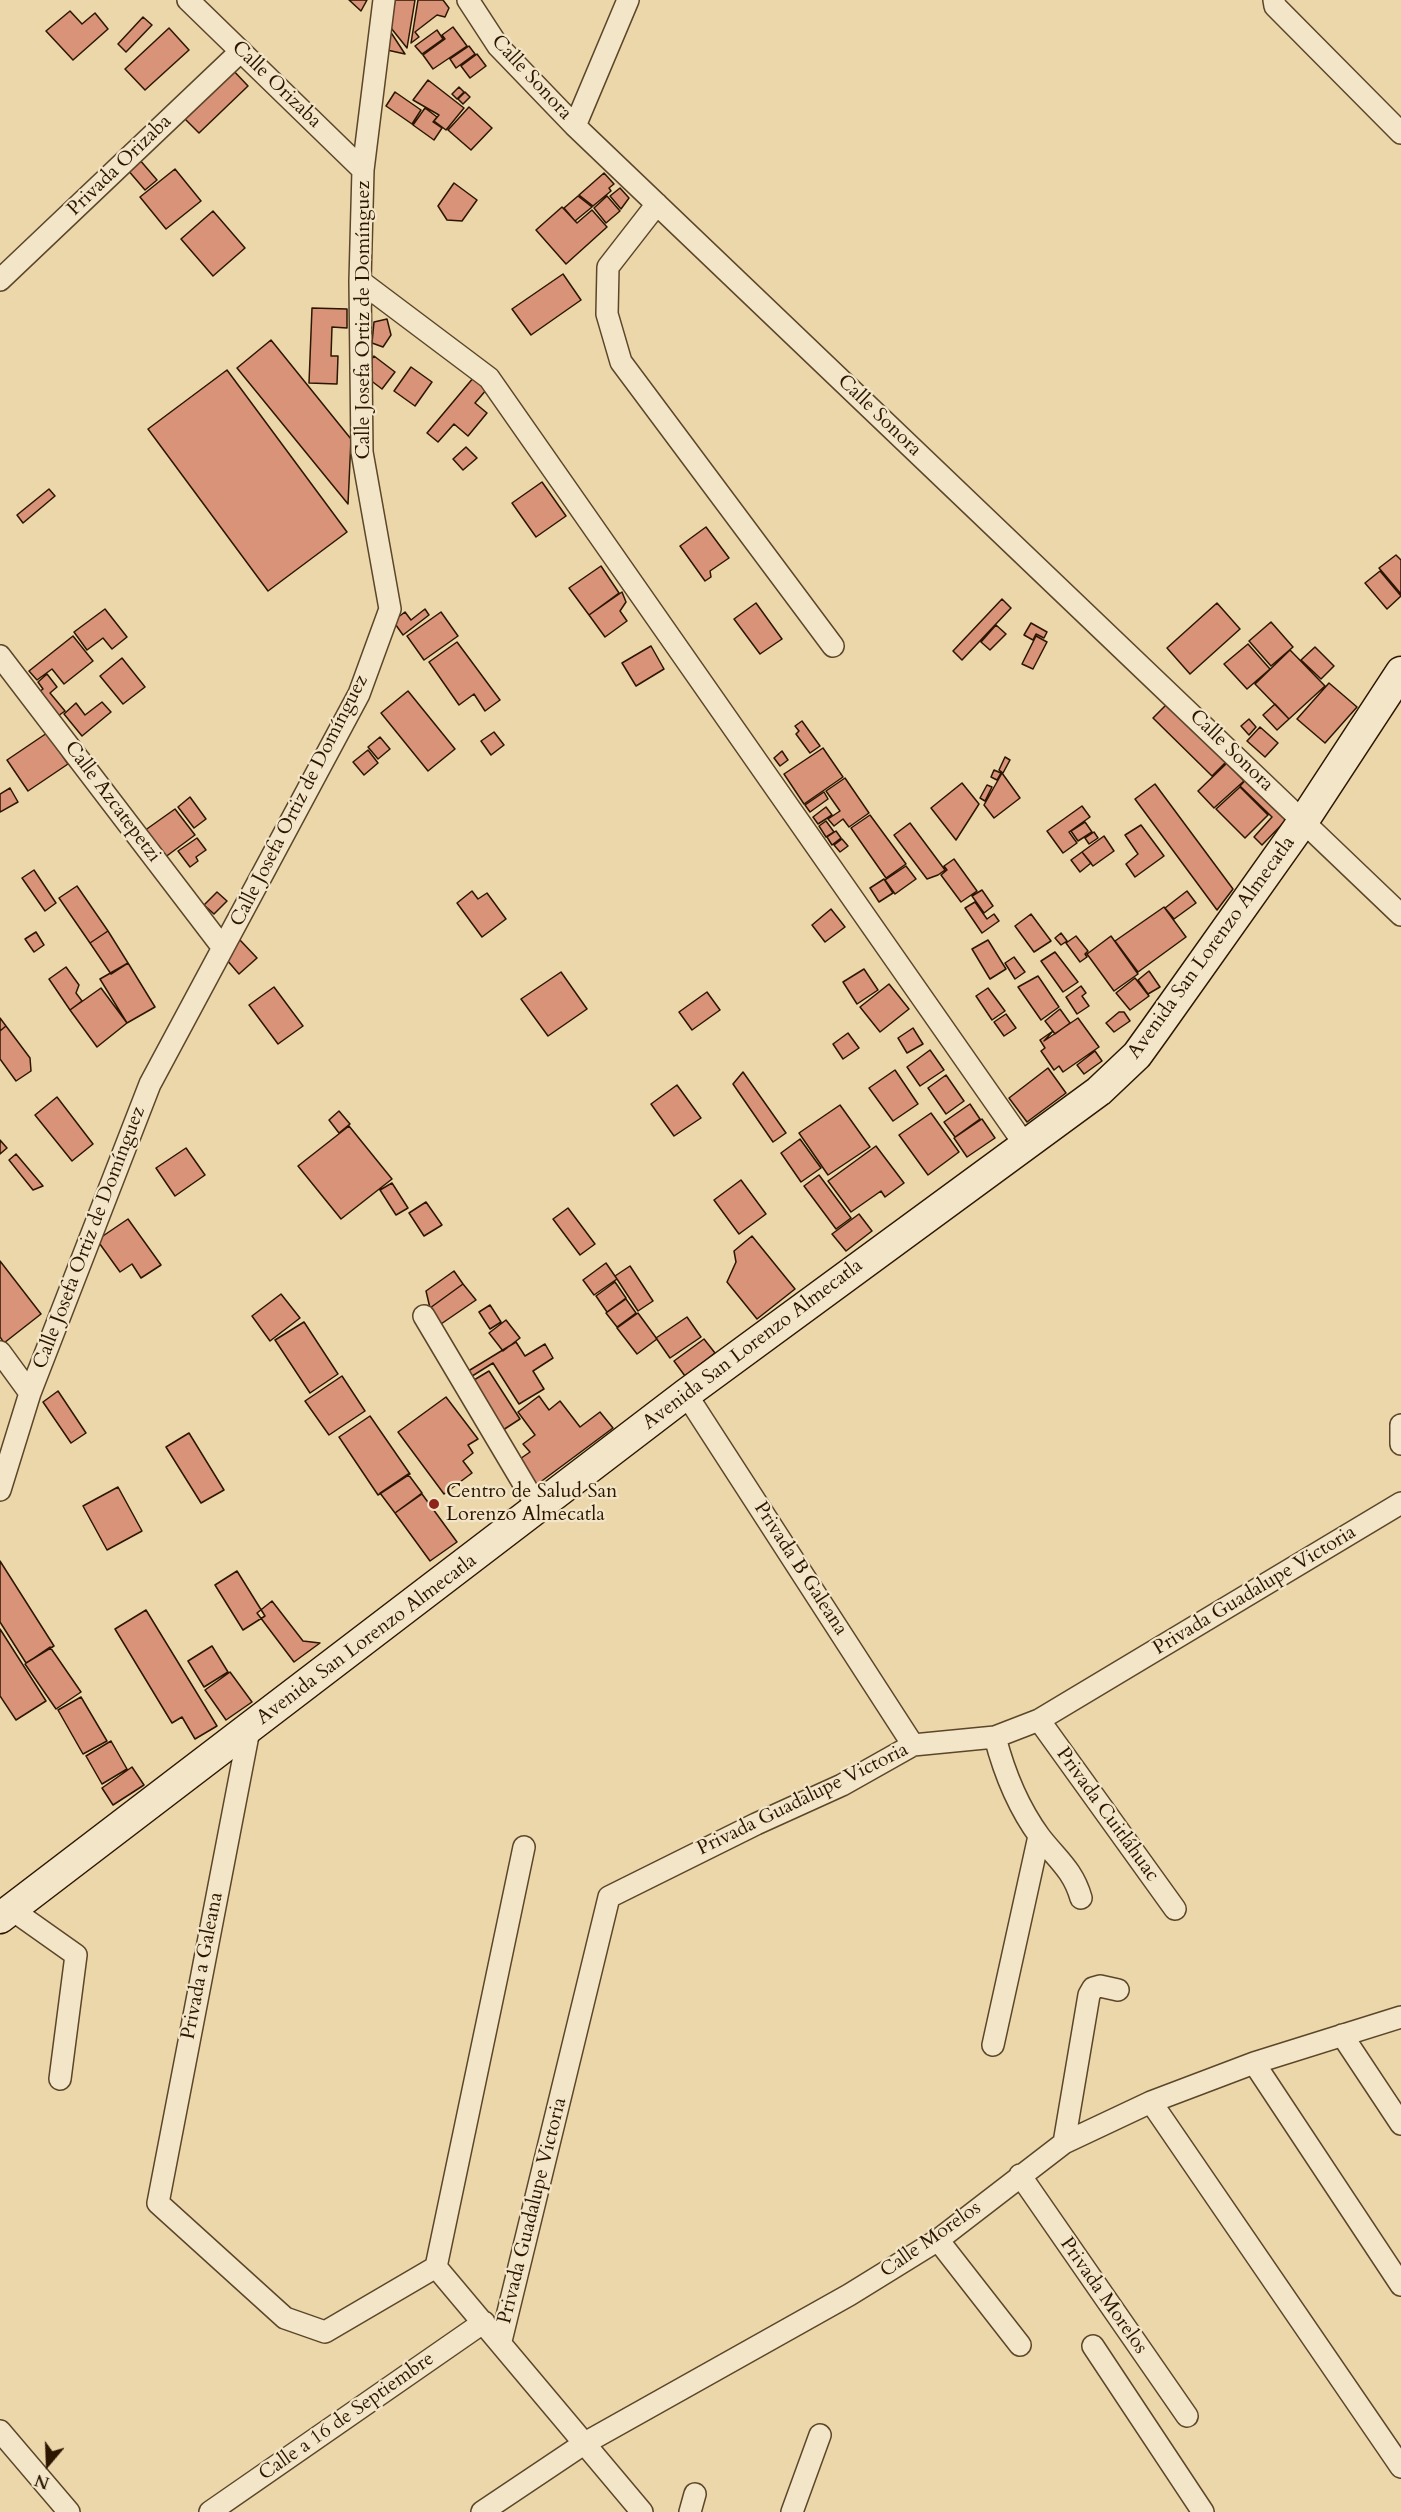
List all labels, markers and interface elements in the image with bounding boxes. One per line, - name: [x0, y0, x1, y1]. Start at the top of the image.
- street label: Calle Sonora: [486, 31, 576, 125]
- street label: Calle Orizaba: [226, 36, 326, 134]
- street label: Privada Orizaba: [63, 110, 177, 222]
- street label: Calle Josefa Ortiz de Domínguez: [352, 180, 376, 460]
- street label: Calle Sonora: [832, 370, 926, 462]
- street label: Calle Josefa Ortiz de Domínguez: [226, 671, 374, 931]
- street label: Calle Sonora: [1184, 705, 1278, 797]
- street label: Calle Azcatepetzi: [59, 737, 165, 867]
- street label: Avenida San Lorenzo Almecatla: [1123, 832, 1301, 1064]
- street label: Calle Josefa Ortiz de Domínguez: [29, 1103, 151, 1373]
- street label: Avenida San Lorenzo Almecatla: [638, 1254, 868, 1436]
- place label: Centro de Salud San Lorenzo Almecatla: [446, 1480, 617, 1527]
- marker: Centro de Salud San Lorenzo Almecatla: [427, 1497, 441, 1511]
- street label: Privada B Galeana: [748, 1498, 852, 1640]
- street label: Privada Guadalupe Victoria: [1149, 1521, 1361, 1661]
- street label: Avenida San Lorenzo Almecatla: [252, 1549, 482, 1731]
- street label: Privada Guadalupe Victoria: [693, 1738, 913, 1862]
- street label: Privada Cuitláhuac: [1050, 1743, 1164, 1887]
- street label: Privada a Galeana: [177, 1890, 229, 2042]
- street label: Privada Guadalupe Victoria: [493, 2095, 573, 2327]
- street label: Calle Morelos: [876, 2197, 986, 2283]
- street label: Privada Morelos: [1054, 2233, 1152, 2359]
- street label: Calle a 16 de Septiembre: [255, 2347, 439, 2487]
- north arrow: [18, 2434, 78, 2494]
- text: N: [32, 2468, 52, 2494]

